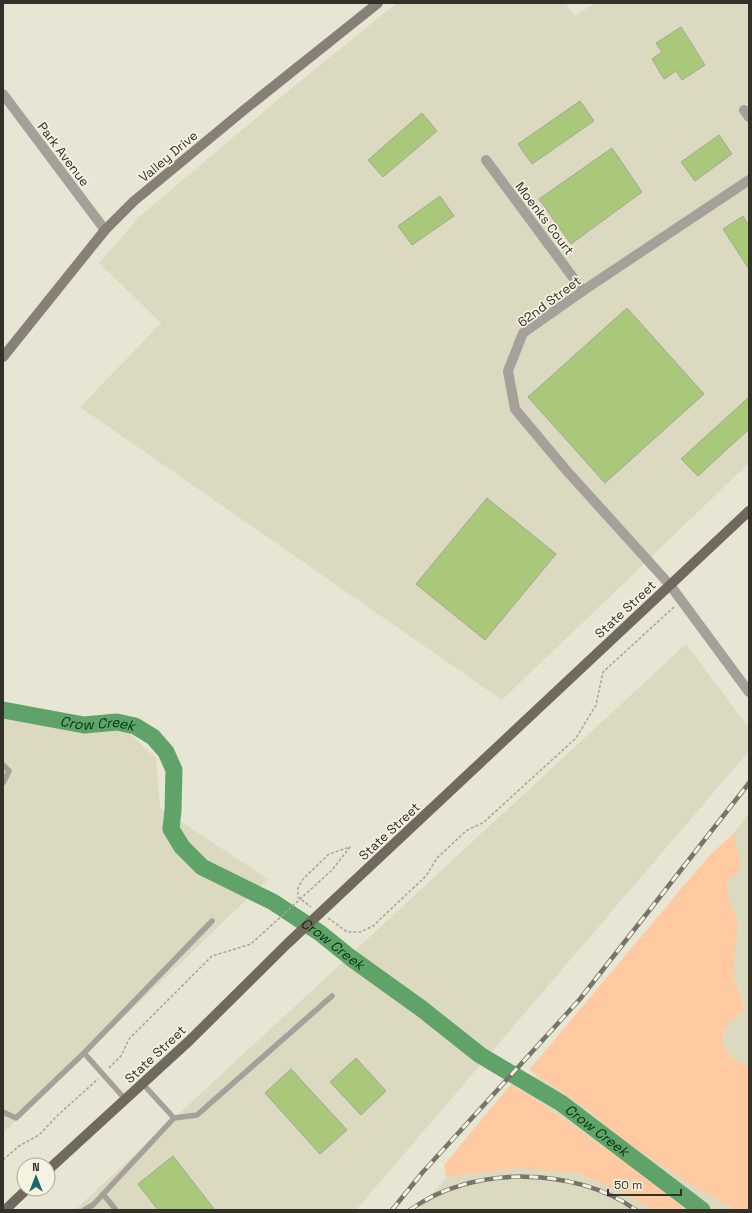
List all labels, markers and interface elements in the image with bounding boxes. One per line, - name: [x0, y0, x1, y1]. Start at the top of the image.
- street label: Park Avenue: [34, 119, 93, 190]
- street label: Valley Drive: [135, 127, 201, 186]
- street label: Moenks Court: [512, 178, 578, 258]
- street label: 62nd Street: [514, 272, 584, 331]
- street label: State Street: [591, 577, 659, 642]
- water label: Crow Creek: [59, 712, 138, 735]
- street label: State Street: [355, 799, 423, 864]
- water label: Crow Creek: [297, 914, 369, 975]
- street label: State Street: [121, 1022, 189, 1087]
- water label: Crow Creek: [561, 1100, 634, 1161]
- north arrow: [16, 1157, 56, 1197]
- text: N: [32, 1160, 40, 1174]
- scale bar: [608, 1171, 681, 1197]
- text: 50 m: [614, 1177, 642, 1193]

